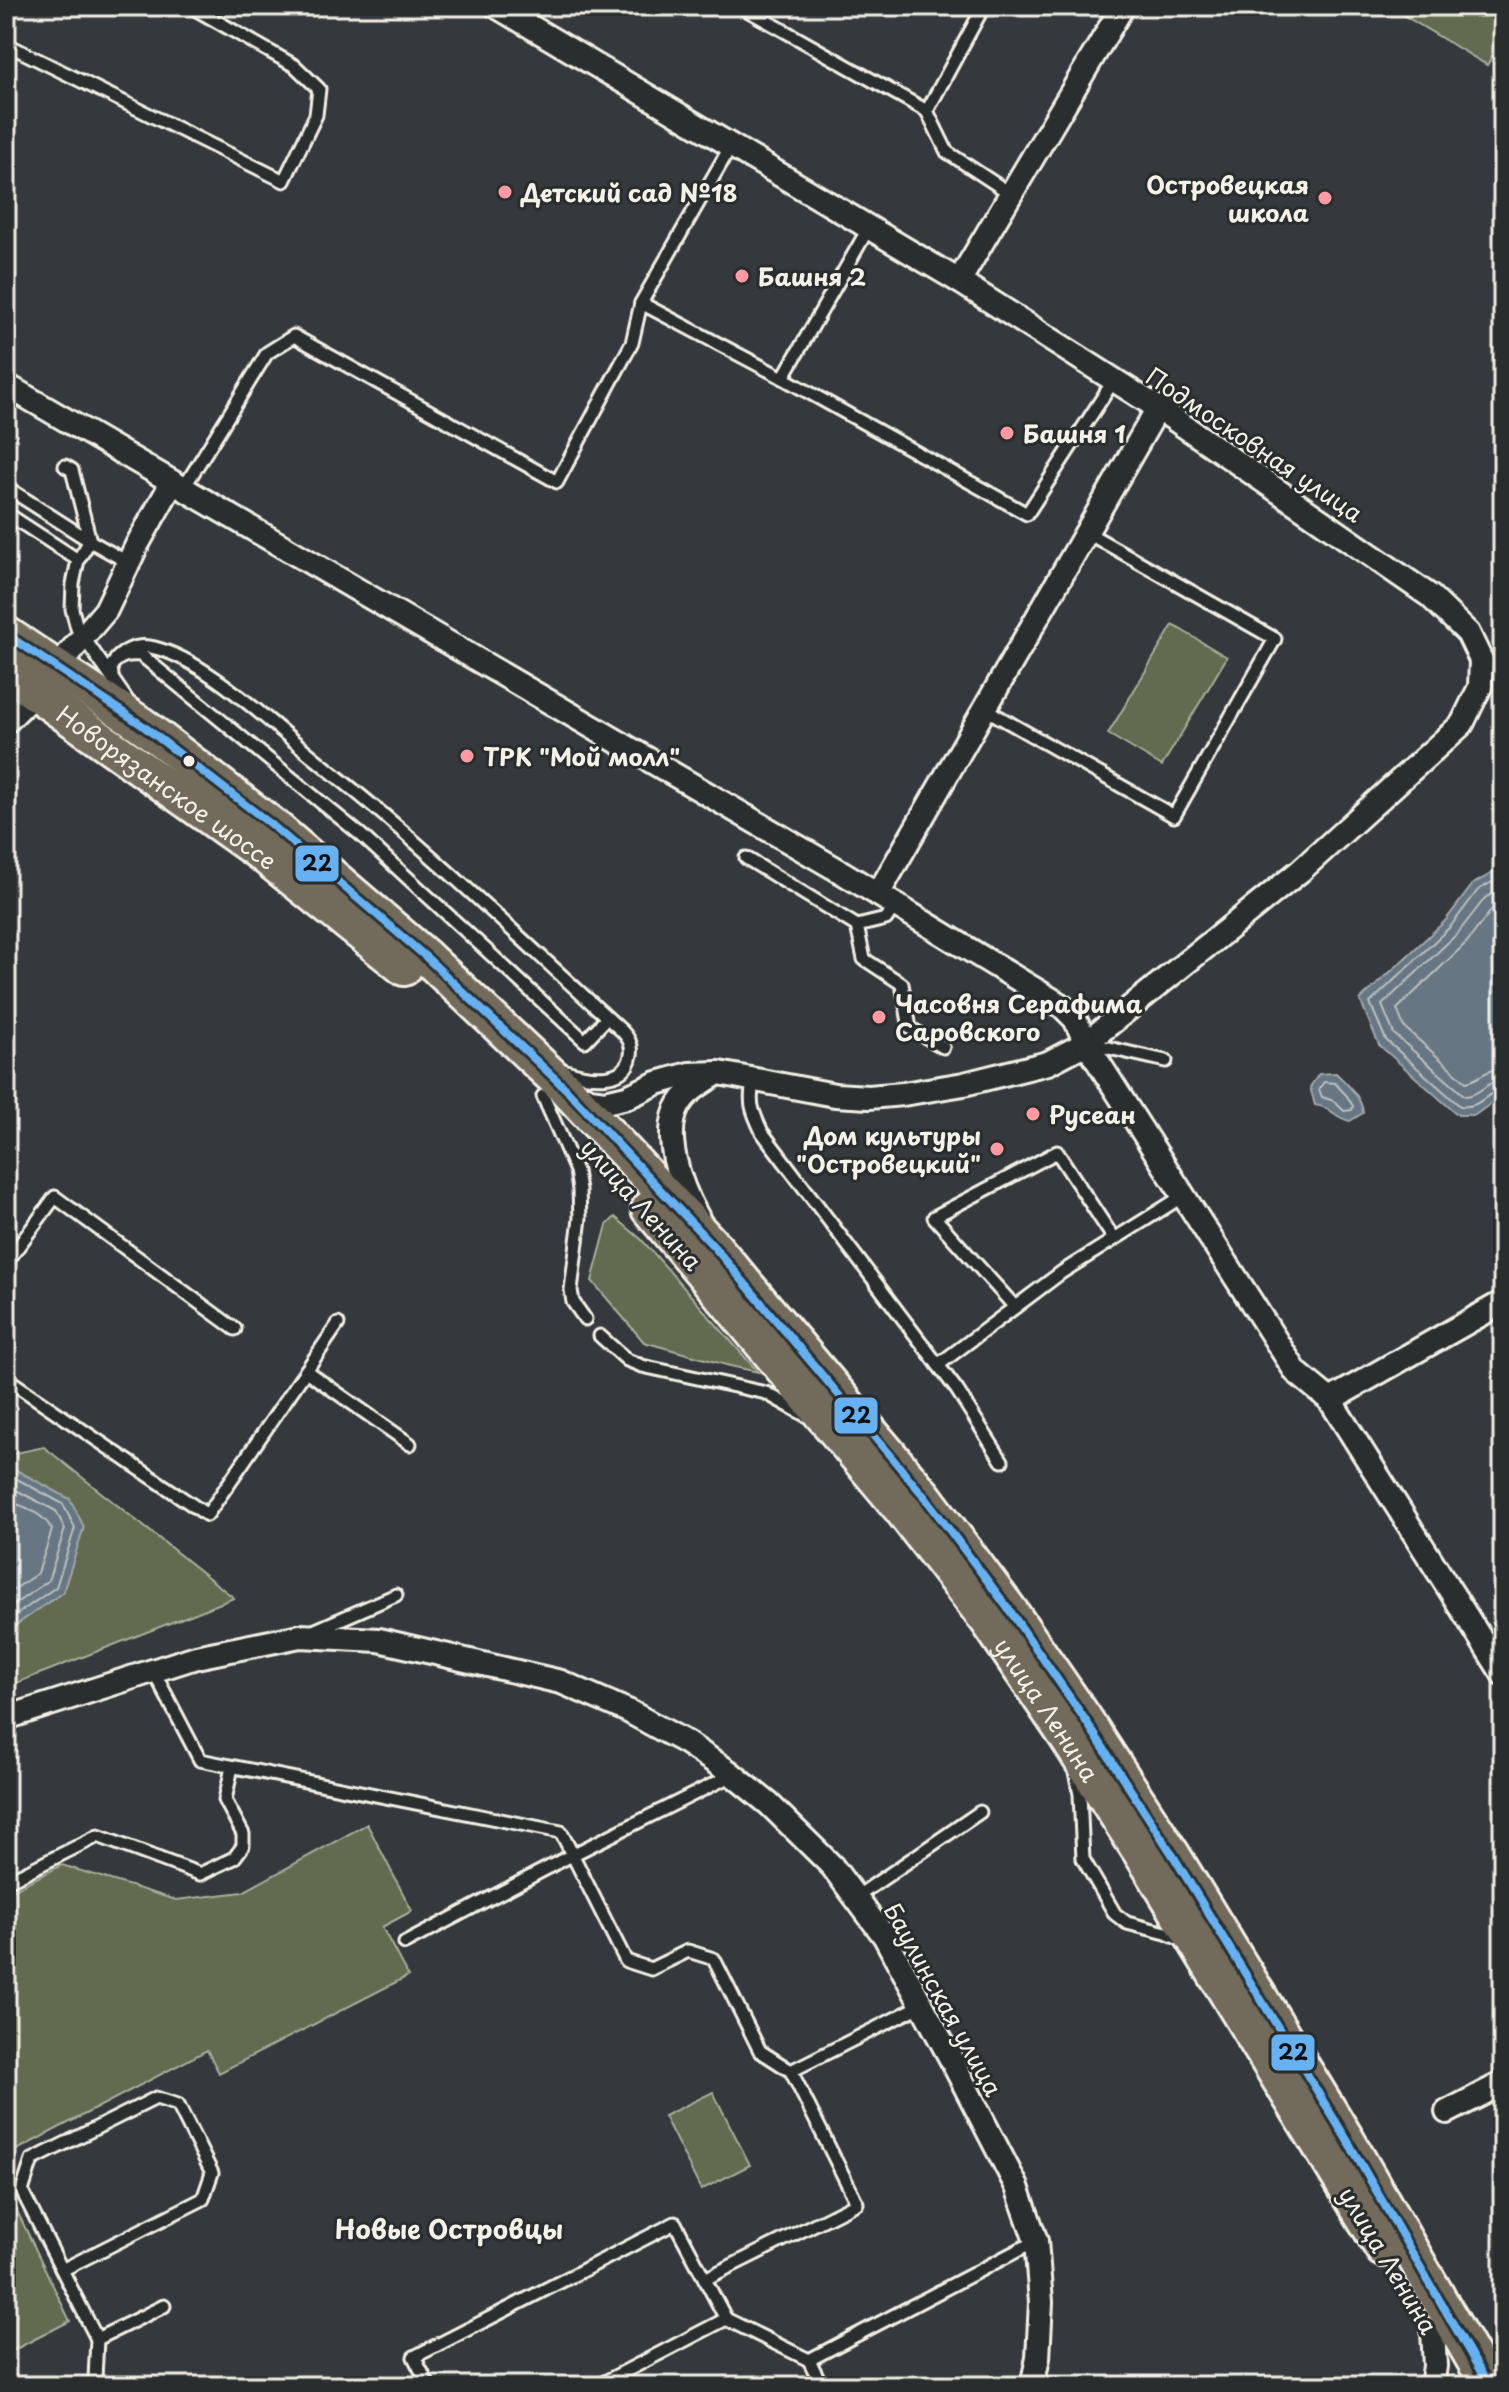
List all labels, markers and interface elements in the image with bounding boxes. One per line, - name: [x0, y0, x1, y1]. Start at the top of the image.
- place label: Островецкая школа: [1146, 166, 1310, 230]
- place label: Детский сад №18: [520, 174, 738, 210]
- marker: Детский сад №18: [496, 183, 514, 201]
- marker: Островецкая школа: [1316, 189, 1334, 207]
- place label: Башня 2: [758, 258, 866, 294]
- marker: Башня 2: [733, 267, 751, 285]
- street label: Подмосковная улица: [1139, 358, 1371, 530]
- place label: Башня 1: [1023, 415, 1126, 451]
- marker: Башня 1: [998, 424, 1016, 442]
- street label: Новорязанское шоссе: [50, 696, 285, 878]
- place label: ТРК "Мой молл": [483, 738, 680, 774]
- marker: ТРК "Мой молл": [458, 747, 476, 765]
- unlabelled marker: [181, 753, 197, 769]
- line badge: 22: [294, 844, 340, 883]
- text: 22: [302, 845, 332, 878]
- place label: Часовня Серафима Саровского: [895, 985, 1143, 1049]
- marker: Часовня Серафима Саровского: [870, 1008, 888, 1026]
- place label: Русеан: [1049, 1096, 1136, 1132]
- marker: Русеан: [1024, 1105, 1042, 1123]
- place label: Дом культуры "Островецкий": [796, 1117, 981, 1181]
- street label: улица Ленина: [573, 1130, 711, 1278]
- marker: Дом культуры "Островецкий": [988, 1140, 1006, 1158]
- line badge: 22: [833, 1396, 879, 1435]
- text: 22: [841, 1397, 871, 1430]
- street label: улица Ленина: [986, 1630, 1109, 1788]
- street label: Баулинская улица: [876, 1896, 1012, 2102]
- line badge: 22: [1270, 2033, 1316, 2072]
- text: 22: [1278, 2034, 1308, 2067]
- street label: улица Ленина: [1331, 2179, 1447, 2341]
- district label: Новые Островцы: [335, 2209, 563, 2248]

